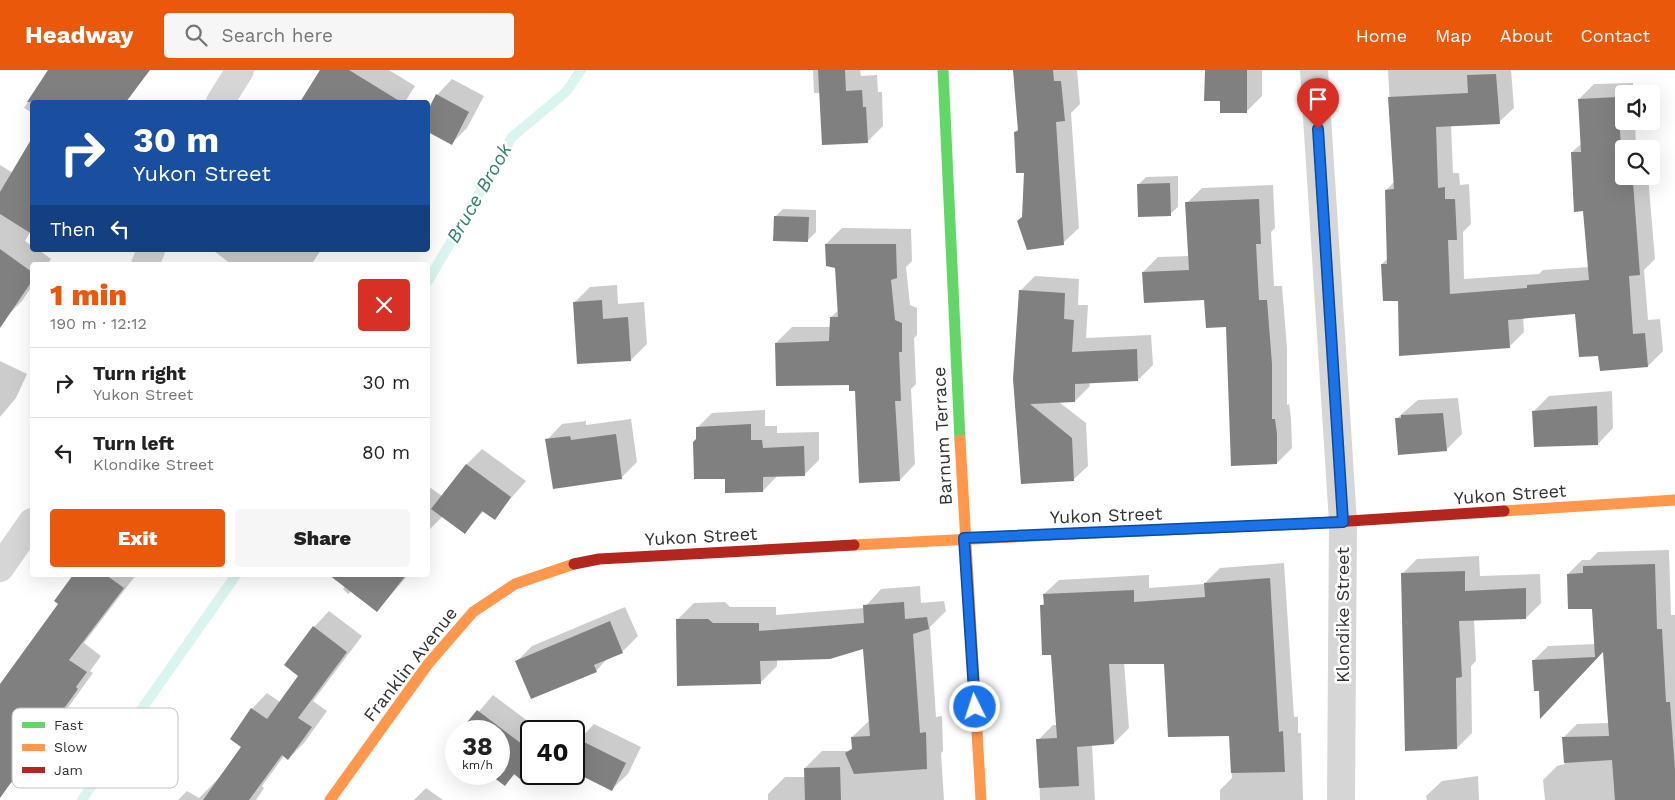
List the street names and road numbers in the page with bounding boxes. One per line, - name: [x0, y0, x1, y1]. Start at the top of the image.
- street label: Barnum Terrace: [928, 366, 956, 506]
- street label: Yukon Street: [1453, 480, 1567, 508]
- street label: Yukon Street: [1049, 503, 1163, 527]
- street label: Yukon Street: [644, 523, 758, 549]
- street label: Klondike Street: [1332, 547, 1353, 683]
- street label: Franklin Avenue: [359, 603, 461, 725]

